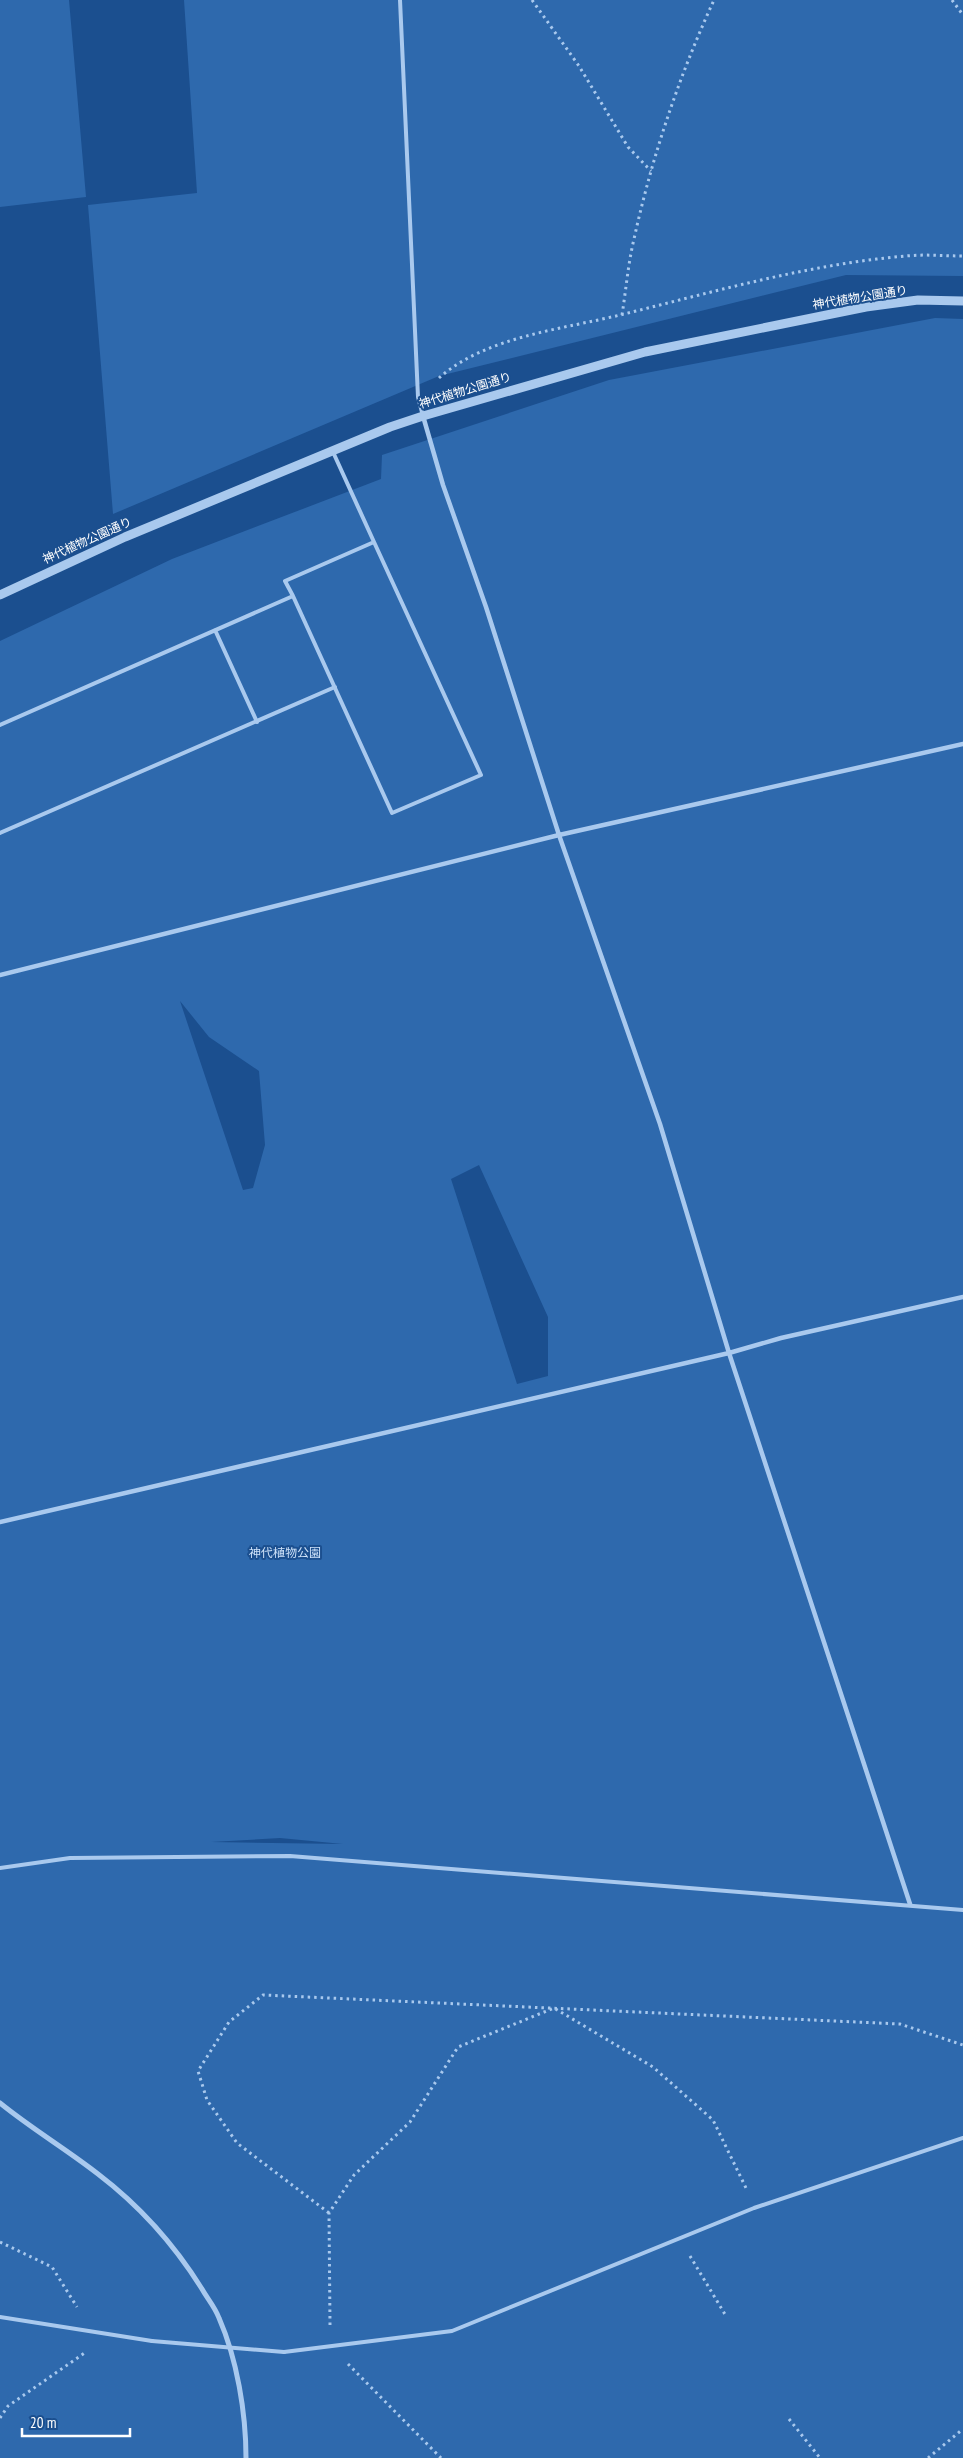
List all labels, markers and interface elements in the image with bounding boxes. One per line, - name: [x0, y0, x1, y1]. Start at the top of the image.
- street label: 神代植物公園通り: [811, 282, 909, 312]
- street label: 神代植物公園通り: [417, 369, 513, 411]
- street label: 神代植物公園通り: [40, 514, 134, 566]
- park label: 神代植物公園: [249, 1545, 321, 1560]
- scale bar: [22, 2406, 130, 2438]
- text: 20 m: [30, 2413, 56, 2432]

